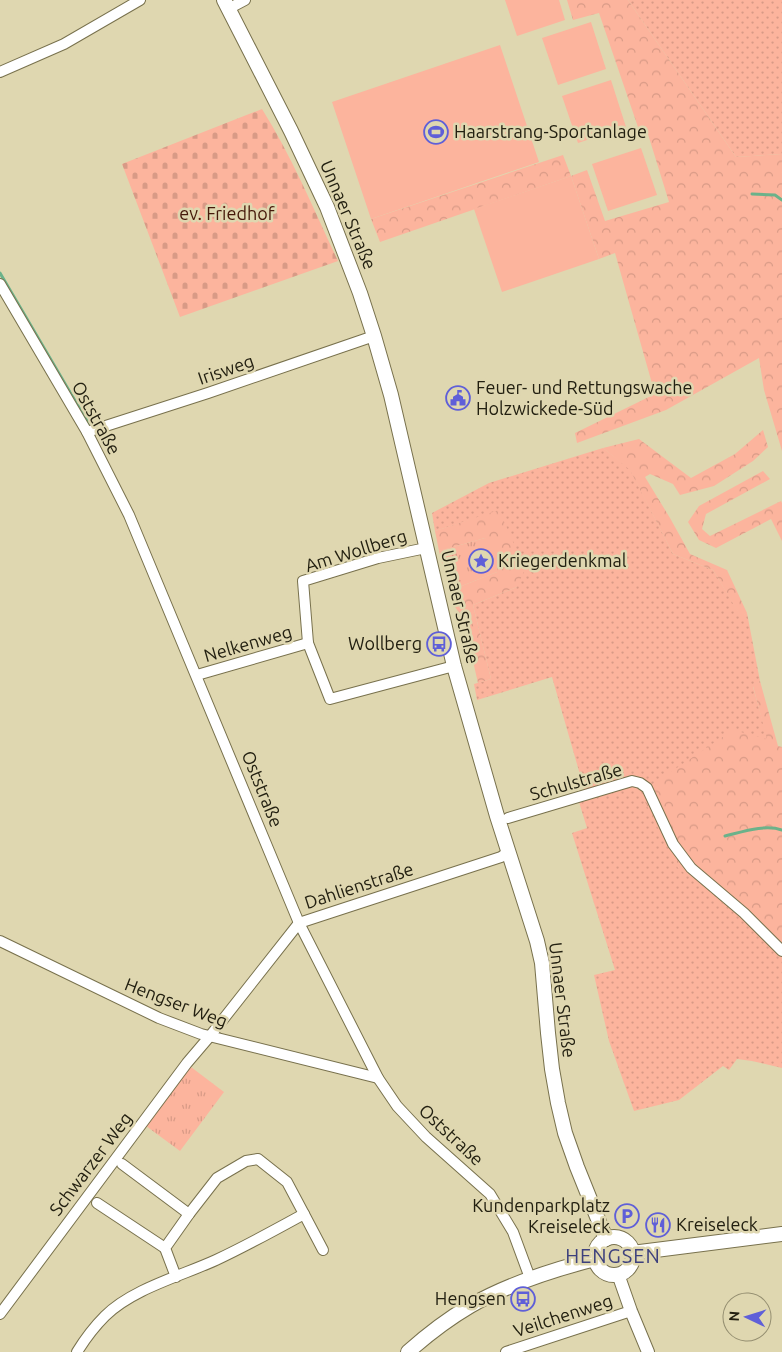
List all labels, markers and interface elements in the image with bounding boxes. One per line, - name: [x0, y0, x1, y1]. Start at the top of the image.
- sports icon: Haarstrang-Sportanlage: [423, 119, 449, 145]
- place label: Haarstrang-Sportanlage: [454, 121, 647, 141]
- street label: Unnaer Straße: [317, 157, 381, 272]
- park label: ev. Friedhof: [179, 203, 275, 223]
- street label: Irisweg: [195, 350, 256, 388]
- street label: Oststraße: [69, 377, 125, 458]
- place label: Feuer- und Rettungswache Holzwickede-Süd: [476, 377, 692, 418]
- public building icon: Feuer- und Rettungswache Holzwickede-Süd: [445, 385, 471, 411]
- street label: Am Wollberg: [302, 525, 409, 575]
- street label: Unnaer Straße: [438, 548, 484, 666]
- place icon: Kriegerdenkmal: [468, 548, 494, 574]
- place label: Kriegerdenkmal: [498, 550, 627, 570]
- street label: Nelkenweg: [201, 621, 294, 665]
- bus stop icon: Wollberg: [426, 631, 452, 657]
- place label: Wollberg: [348, 633, 422, 653]
- street label: Oststraße: [239, 748, 287, 830]
- street label: Schulstraße: [527, 758, 624, 804]
- street label: Dahlienstraße: [302, 858, 416, 912]
- street label: Unnaer Straße: [546, 941, 580, 1059]
- street label: Hengser Weg: [122, 973, 231, 1031]
- street label: Oststraße: [415, 1099, 488, 1169]
- street label: Schwarzer Weg: [45, 1108, 135, 1219]
- place label: Kundenparkplatz Kreiseleck: [472, 1195, 610, 1236]
- parking icon: Kundenparkplatz Kreiseleck: [614, 1203, 640, 1229]
- restaurant icon: Kreiseleck: [645, 1212, 671, 1238]
- place label: Kreiseleck: [676, 1214, 758, 1234]
- district label: HENGSEN: [565, 1244, 661, 1267]
- bus stop icon: Hengsen: [510, 1286, 536, 1312]
- place label: Hengsen: [435, 1288, 506, 1308]
- street label: Veilchenweg: [511, 1290, 615, 1340]
- north arrow: [722, 1292, 772, 1342]
- text: N: [726, 1310, 742, 1322]

